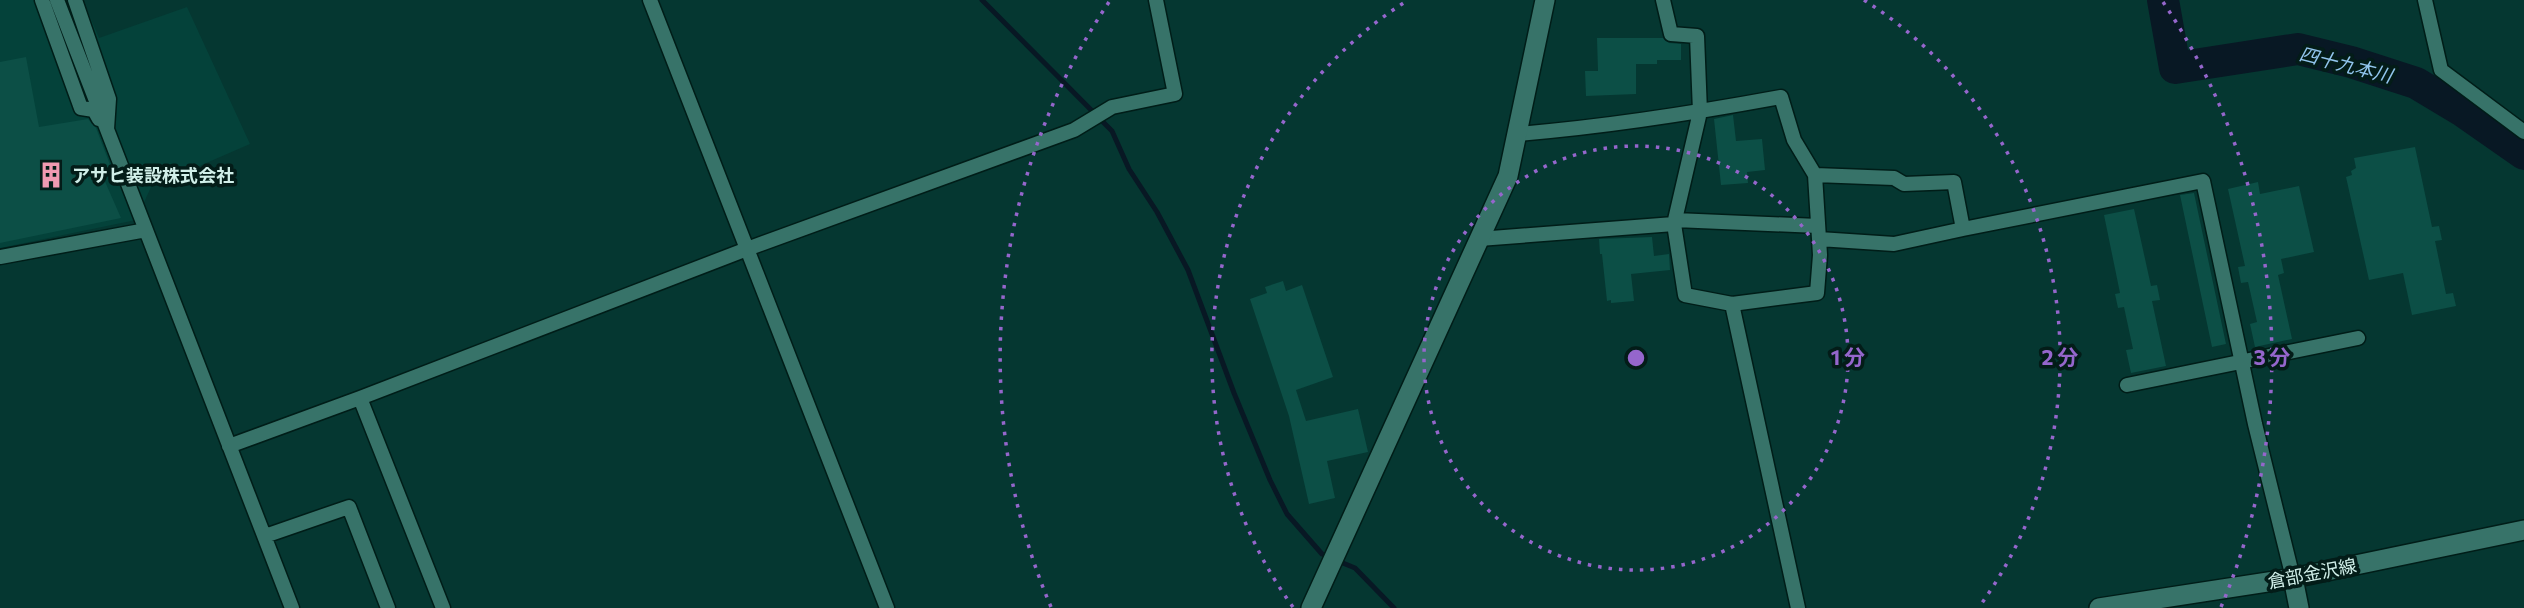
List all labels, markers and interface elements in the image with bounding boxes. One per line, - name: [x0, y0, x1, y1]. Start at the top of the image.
- water label: 四十九本川: [2297, 41, 2397, 87]
- building icon: アサヒ装設株式会社: [36, 160, 66, 190]
- place label: アサヒ装設株式会社: [72, 164, 234, 186]
- text: 1 分: [1831, 344, 1865, 369]
- text: 2 分: [2042, 344, 2078, 369]
- text: 3 分: [2253, 344, 2291, 369]
- centre of rings: [1624, 346, 1648, 370]
- street label: 倉部金沢線: [2266, 554, 2358, 592]

